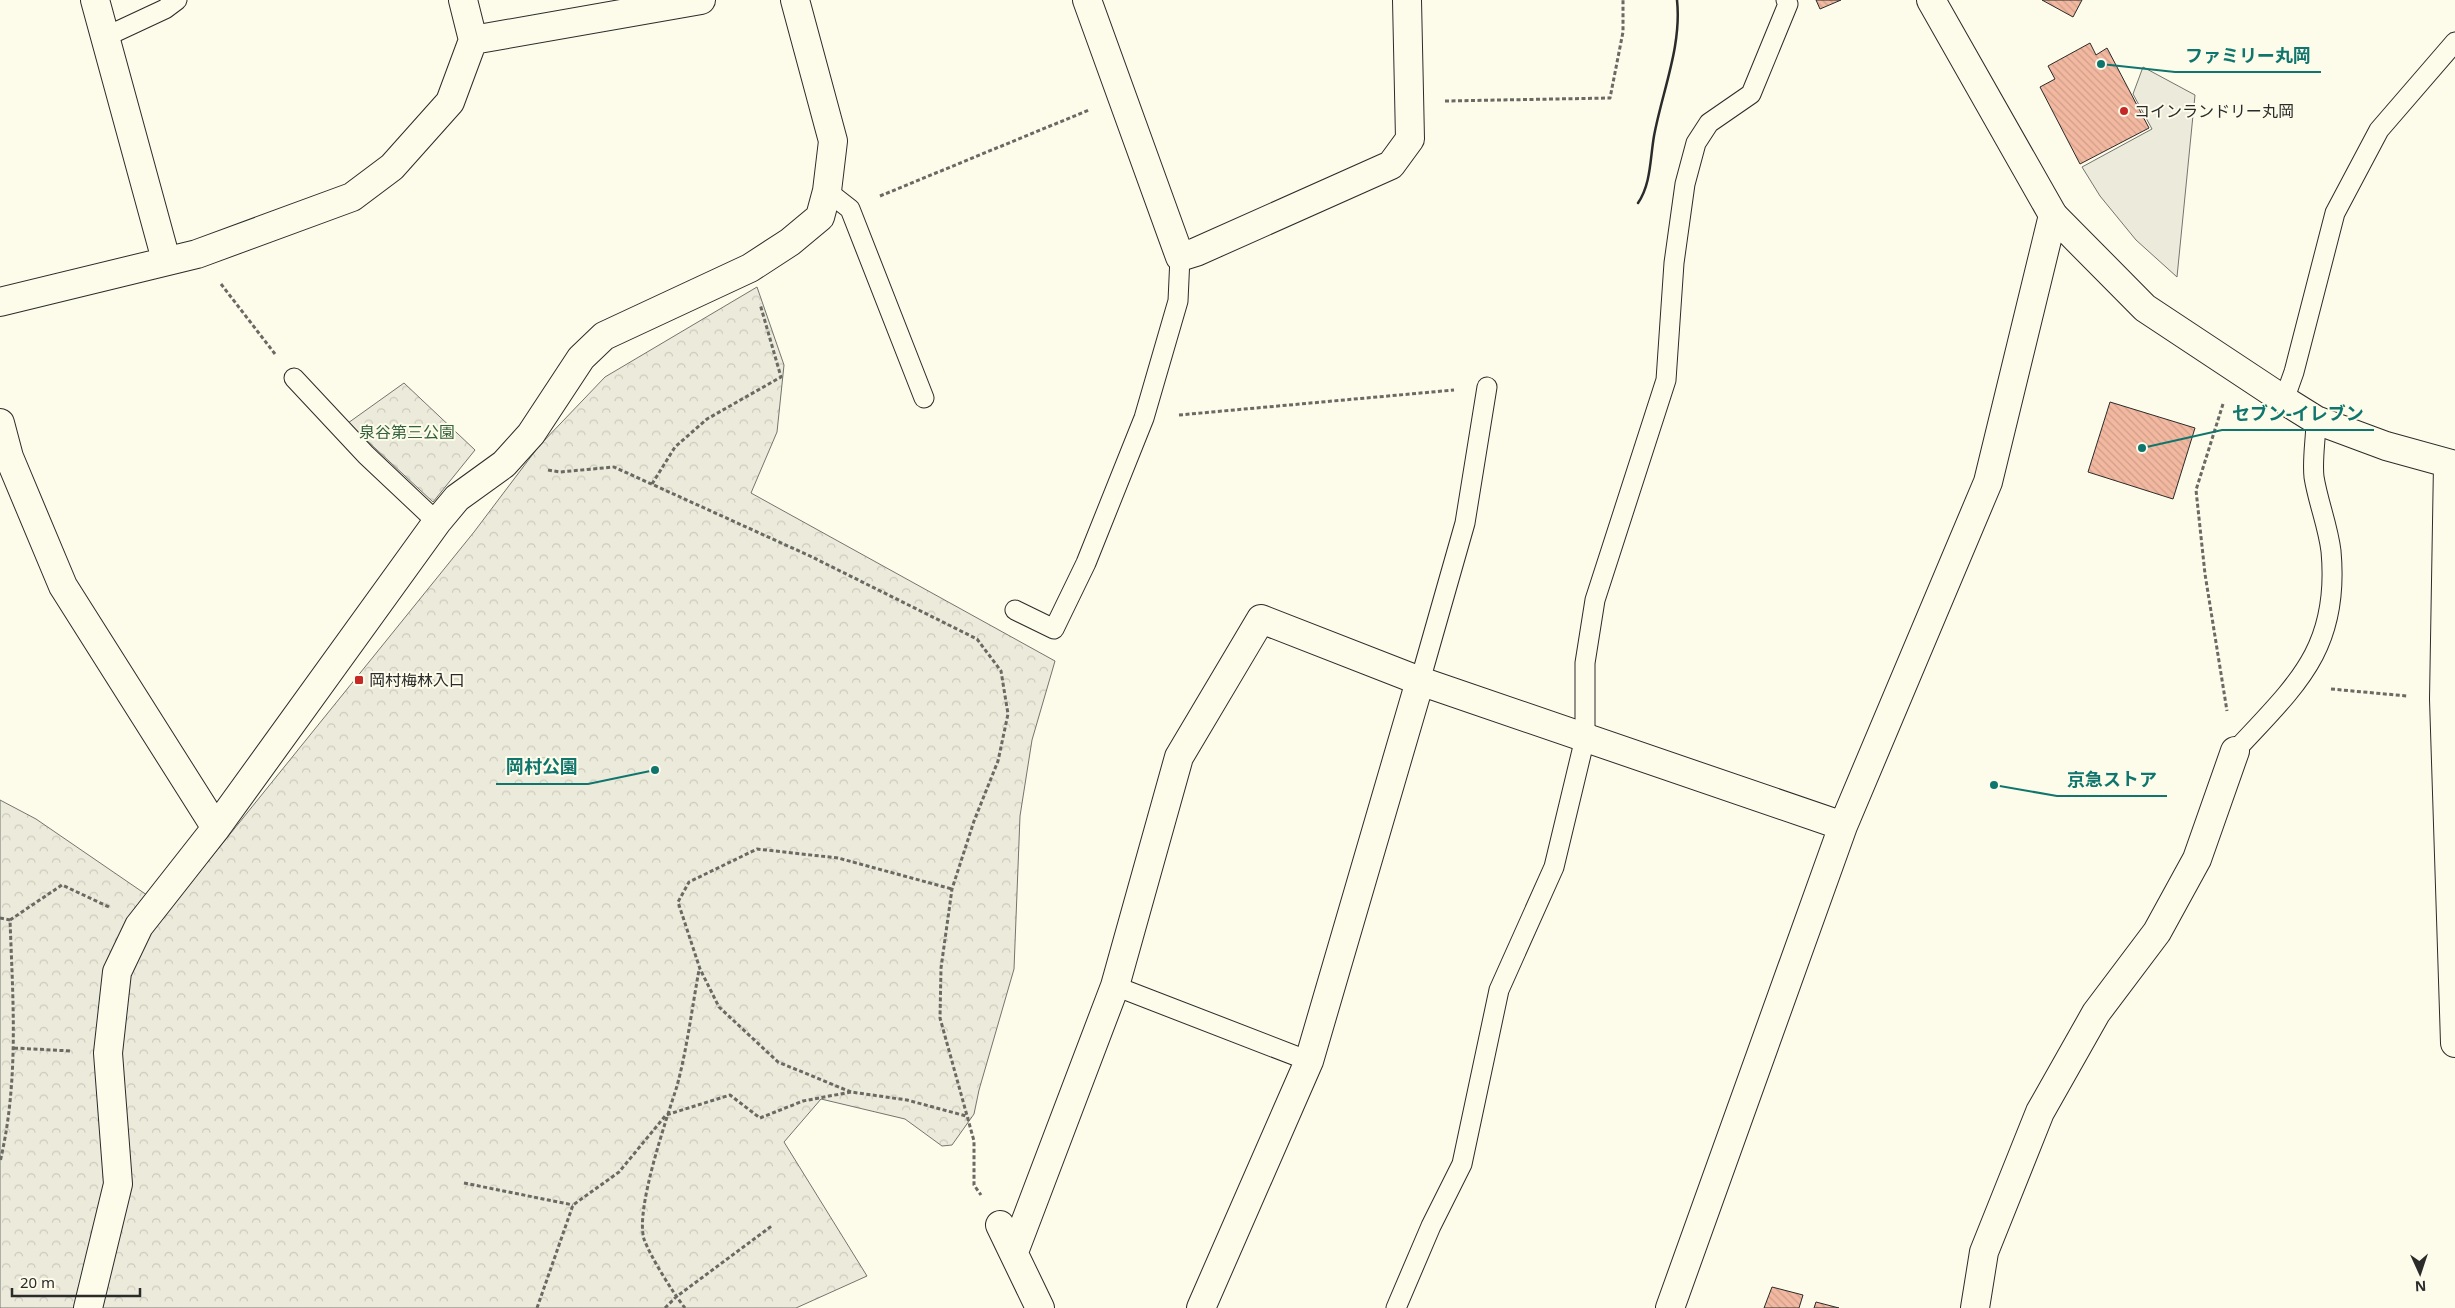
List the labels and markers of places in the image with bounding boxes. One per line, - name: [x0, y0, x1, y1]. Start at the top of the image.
- callout: ファミリー丸岡: [2175, 39, 2321, 72]
- place label: コインランドリー丸岡: [2134, 100, 2294, 122]
- marker: コインランドリー丸岡: [2118, 105, 2130, 117]
- callout: セブン-イレブン: [2222, 397, 2374, 430]
- place label: 岡村梅林入口: [369, 669, 465, 691]
- marker: 岡村梅林入口: [353, 674, 365, 686]
- callout: 岡村公園: [496, 751, 588, 784]
- callout: 京急ストア: [2057, 763, 2167, 796]

